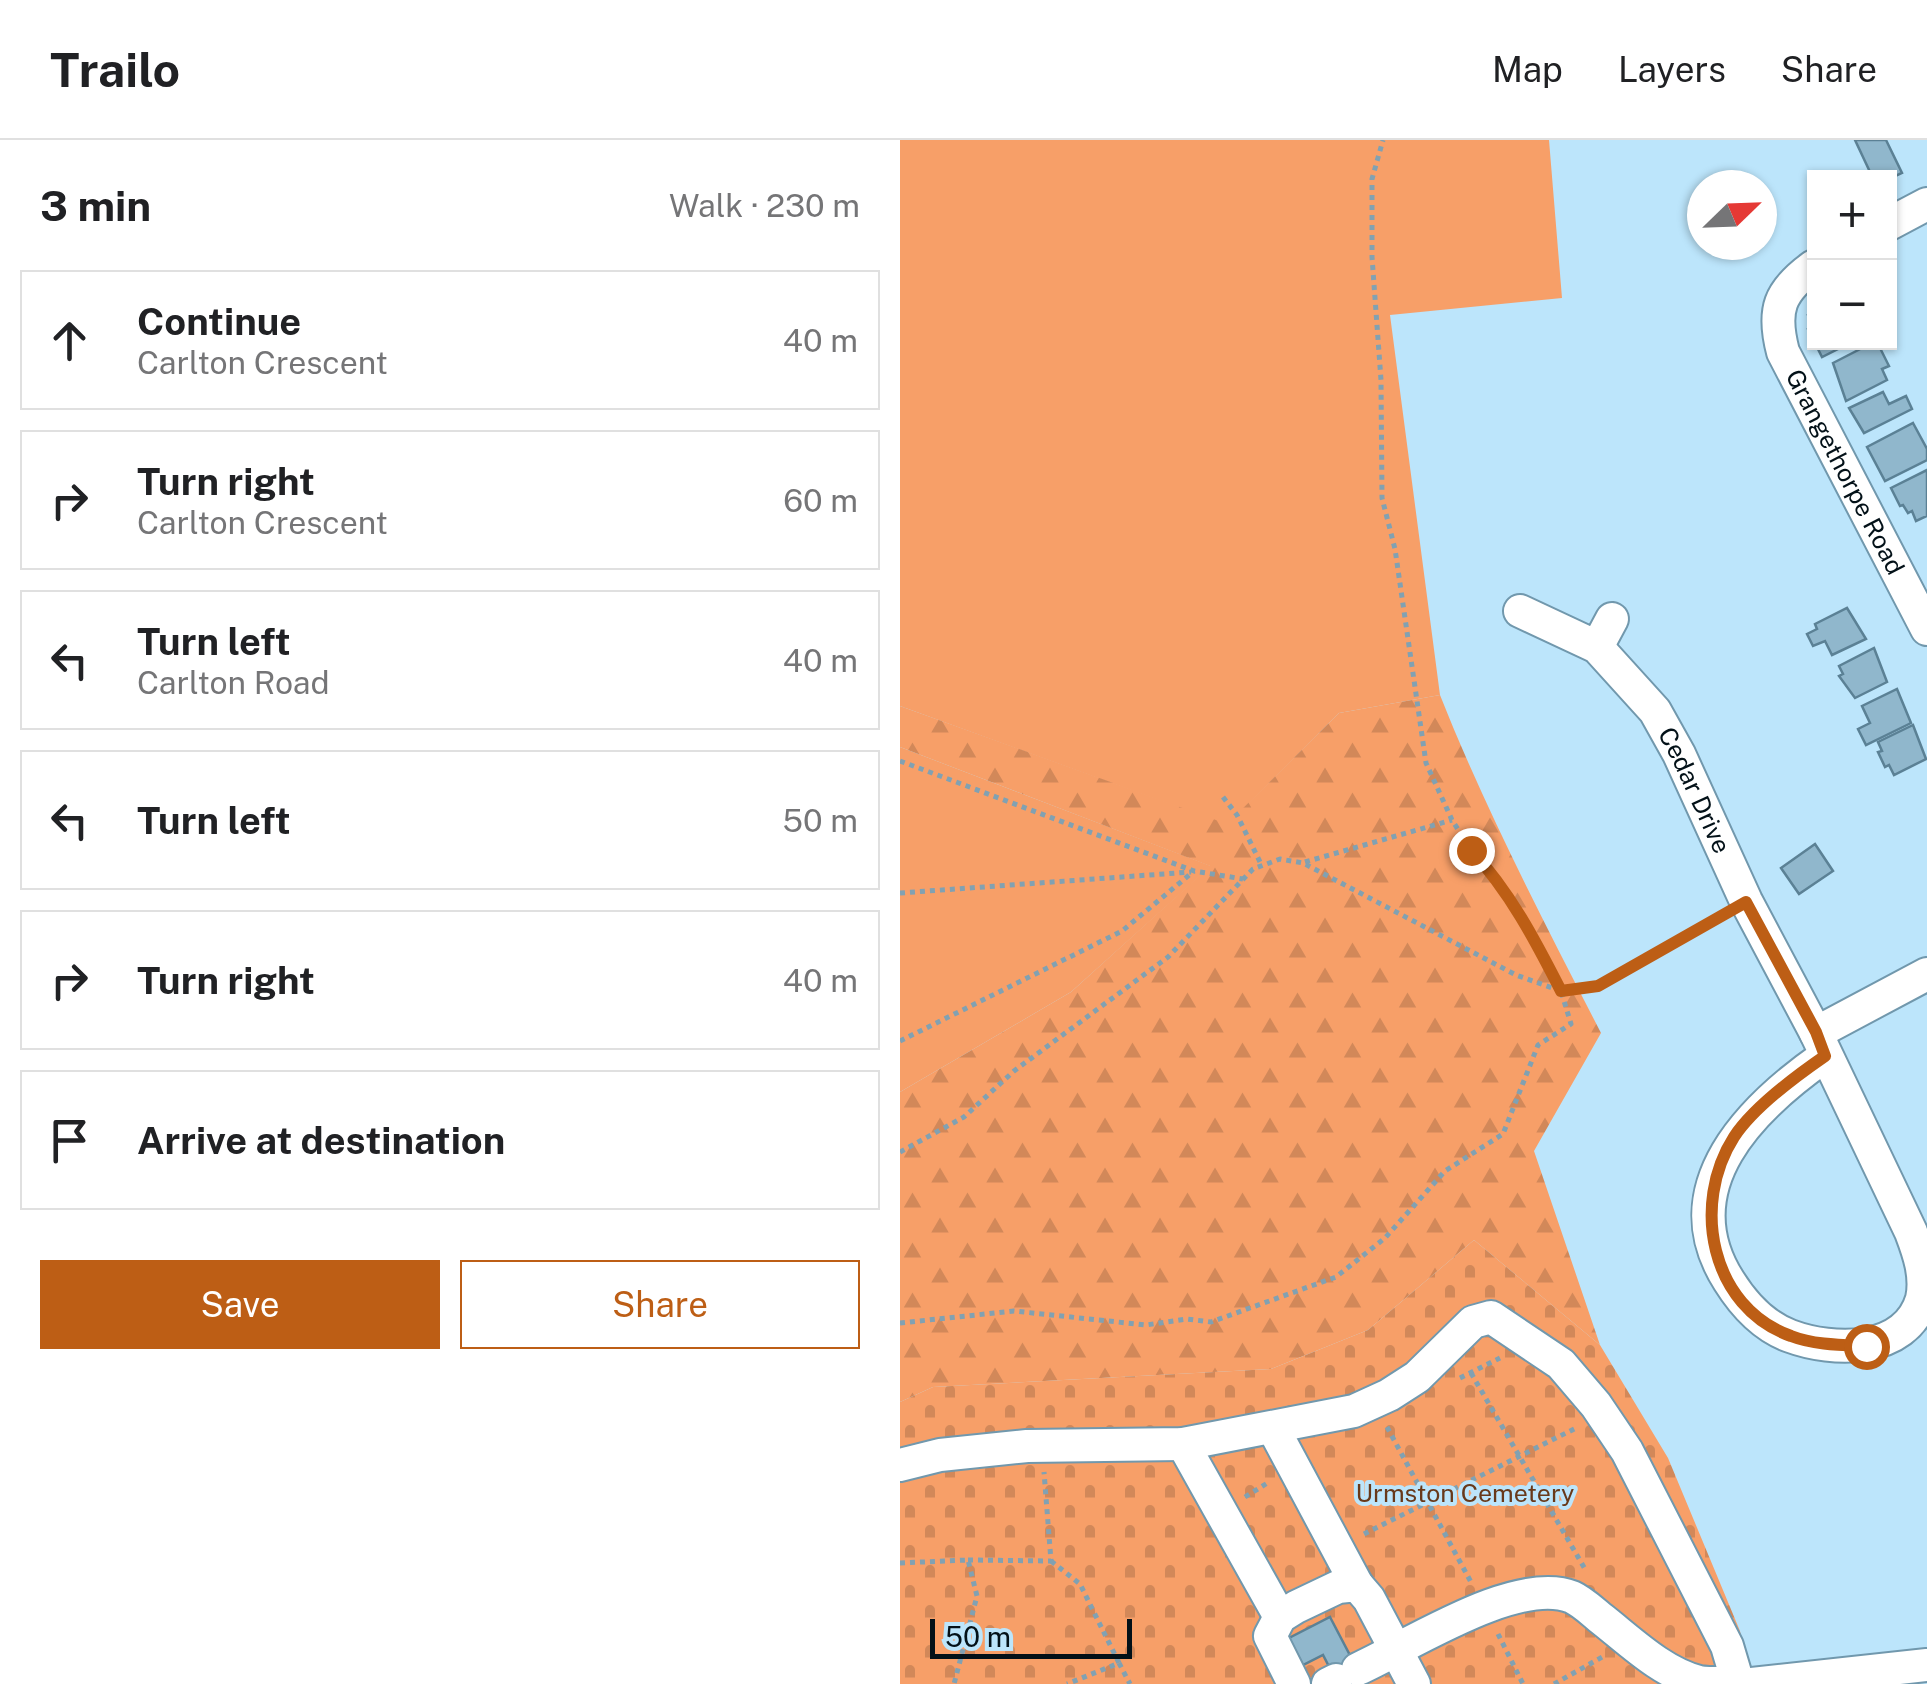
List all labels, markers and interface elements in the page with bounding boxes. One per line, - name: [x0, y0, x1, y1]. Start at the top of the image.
- text: Trailo: [50, 41, 180, 98]
- text: Map: [1492, 49, 1563, 90]
- text: Layers: [1618, 49, 1726, 90]
- text: Share: [1781, 49, 1877, 90]
- north arrow: [1687, 170, 1777, 260]
- map controls: [1807, 170, 1897, 350]
- button: +: [1807, 170, 1897, 260]
- text: 3 min: [40, 181, 151, 230]
- text: Walk · 230 m: [669, 187, 860, 224]
- button: −: [1807, 260, 1897, 350]
- text: Continue: [137, 299, 301, 344]
- icon: ahead: [42, 313, 97, 368]
- text: 40 m: [783, 322, 858, 359]
- text: Carlton Crescent: [137, 344, 388, 381]
- street label: Grangethorpe Road: [1780, 364, 1911, 579]
- text: Turn right: [137, 459, 315, 504]
- icon: right: [42, 473, 97, 528]
- text: 60 m: [783, 482, 858, 519]
- text: Carlton Crescent: [137, 504, 388, 541]
- text: Turn left: [137, 619, 291, 664]
- icon: left: [42, 633, 97, 688]
- text: 40 m: [783, 642, 858, 679]
- text: Carlton Road: [137, 664, 330, 701]
- street label: Cedar Drive: [1652, 722, 1737, 858]
- icon: left: [42, 793, 97, 848]
- text: Turn left: [137, 798, 291, 843]
- text: 50 m: [782, 802, 858, 839]
- route end: [1449, 828, 1495, 874]
- icon: right: [42, 953, 97, 1008]
- text: Turn right: [137, 958, 315, 1003]
- text: 40 m: [783, 962, 858, 999]
- icon: arrive: [42, 1113, 97, 1168]
- text: Arrive at destination: [137, 1118, 505, 1163]
- button: Save: [40, 1260, 440, 1349]
- button: Share: [460, 1260, 860, 1349]
- route start: [1844, 1324, 1890, 1370]
- park label: Urmston Cemetery: [1356, 1478, 1574, 1508]
- scale bar: [930, 1614, 1132, 1658]
- text: 50 m: [945, 1620, 1011, 1653]

